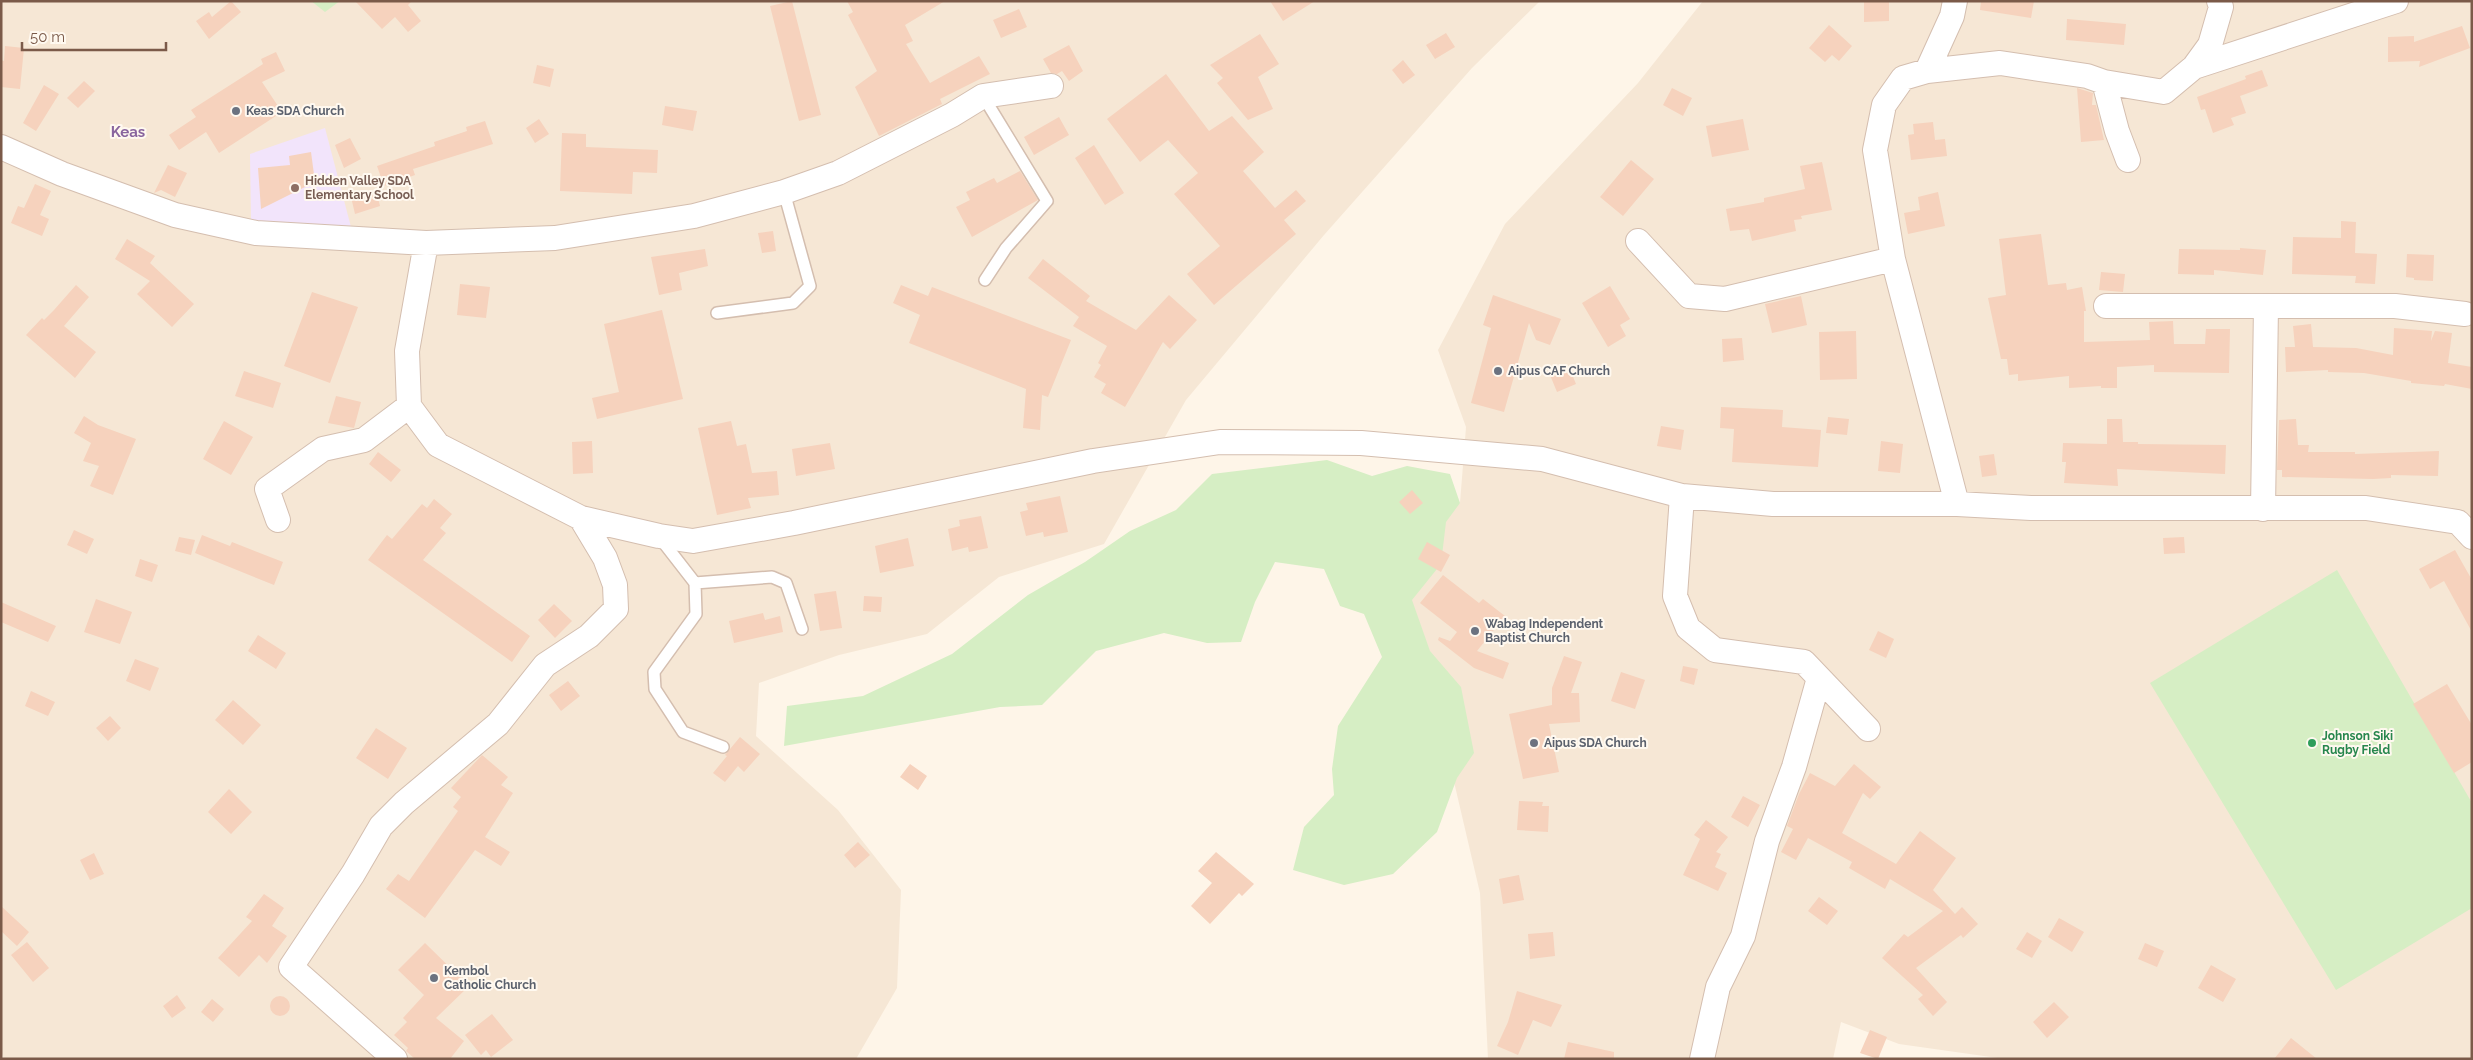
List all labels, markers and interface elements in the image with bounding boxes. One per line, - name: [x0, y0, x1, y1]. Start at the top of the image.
- scale bar: [22, 20, 166, 52]
- text: 50 m: [30, 28, 65, 46]
- place label: Keas SDA Church: [246, 104, 344, 118]
- marker: Keas SDA Church: [230, 105, 242, 117]
- district label: Keas: [111, 123, 145, 141]
- place label: Hidden Valley SDA Elementary School: [305, 174, 414, 202]
- marker: Hidden Valley SDA Elementary School: [289, 182, 301, 194]
- place label: Aipus CAF Church: [1508, 364, 1610, 378]
- marker: Aipus CAF Church: [1492, 365, 1504, 377]
- place label: Wabag Independent Baptist Church: [1485, 617, 1604, 645]
- marker: Wabag Independent Baptist Church: [1469, 625, 1481, 637]
- place label: Johnson Siki Rugby Field: [2322, 729, 2393, 757]
- place label: Aipus SDA Church: [1544, 736, 1647, 750]
- marker: Aipus SDA Church: [1528, 737, 1540, 749]
- marker: Johnson Siki Rugby Field: [2306, 737, 2318, 749]
- place label: Kembol Catholic Church: [444, 964, 536, 992]
- marker: Kembol Catholic Church: [428, 972, 440, 984]

